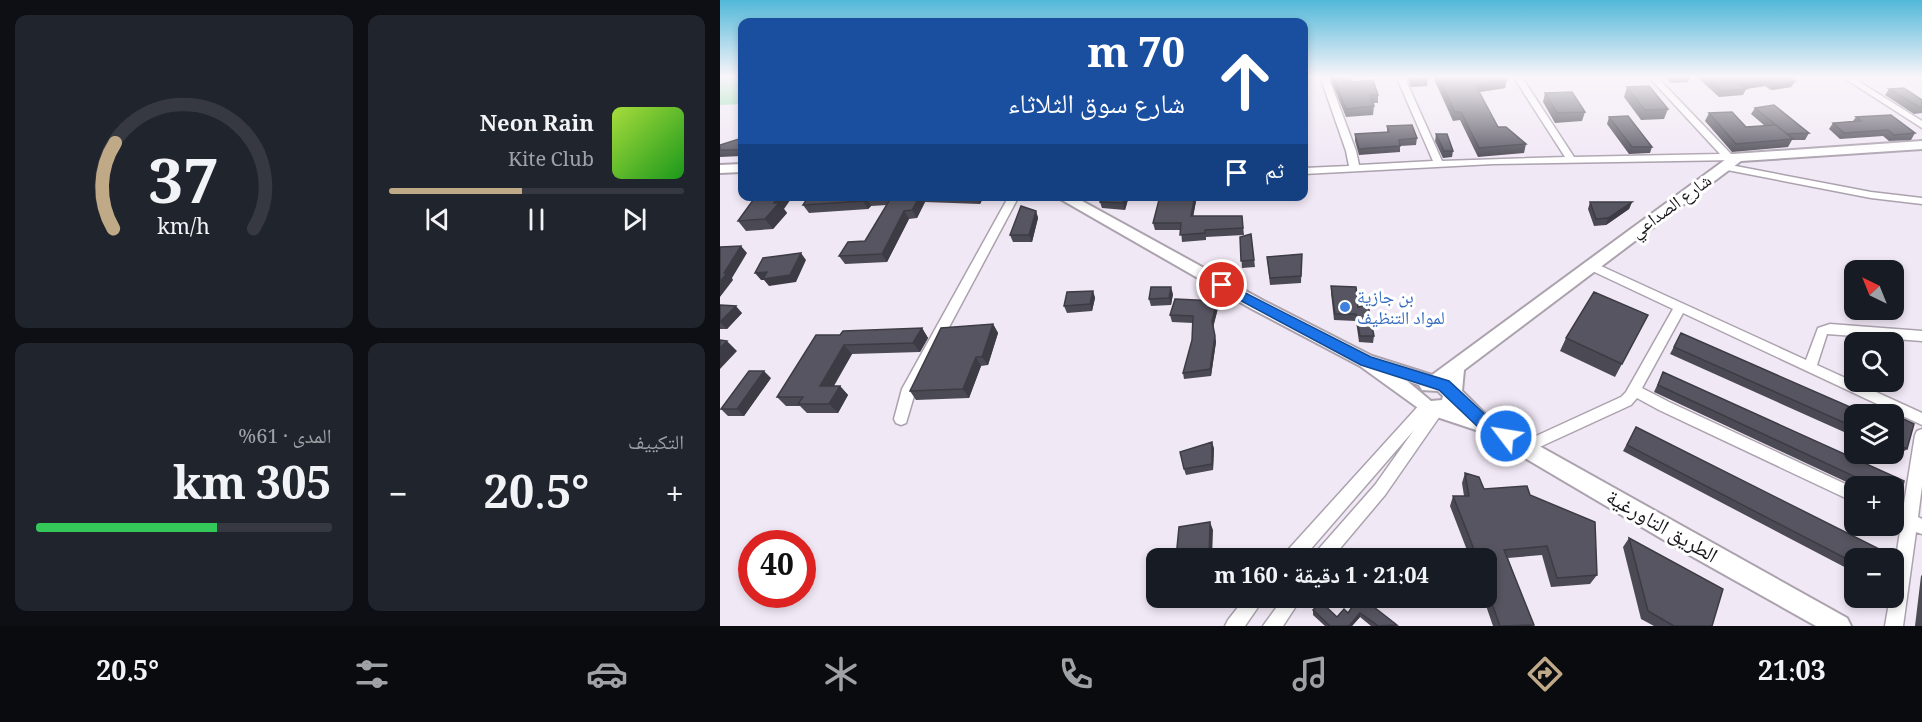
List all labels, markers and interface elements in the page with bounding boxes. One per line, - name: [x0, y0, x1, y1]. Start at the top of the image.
- text: 70 m: [1087, 22, 1185, 94]
- icon: ahead: [1206, 42, 1284, 120]
- text: شارع سوق الثلاثاء: [1008, 84, 1185, 130]
- text: Neon Rain: [480, 107, 594, 145]
- text: 37: [149, 136, 219, 243]
- text: Kite Club: [508, 145, 594, 179]
- text: ثم: [1265, 154, 1284, 192]
- icon: arrive: [1220, 156, 1253, 189]
- street label: شارع الصداعي: [1625, 168, 1719, 248]
- icon: previous: [421, 203, 454, 236]
- icon: pause: [520, 203, 553, 236]
- icon: next: [618, 203, 651, 236]
- text: km/h: [157, 211, 210, 248]
- pin: [1196, 259, 1247, 310]
- north arrow: [1844, 260, 1904, 320]
- map controls: [1844, 260, 1904, 608]
- icon: arrive: [1205, 268, 1238, 301]
- place label: بن جازية لمواد التنظيف: [1357, 284, 1445, 335]
- marker: بن جازية لمواد التنظيف: [1338, 300, 1352, 314]
- button: search: [1844, 332, 1904, 392]
- position arrow: [1474, 404, 1538, 468]
- button: layers: [1844, 404, 1904, 464]
- text: المدى · 61%: [238, 422, 332, 456]
- text: التكييف: [628, 428, 684, 462]
- text: 305 km: [173, 451, 332, 528]
- text: 20.5°: [484, 460, 589, 537]
- text: −: [389, 471, 408, 527]
- text: +: [666, 471, 684, 527]
- button: +: [1844, 476, 1904, 536]
- street label: الطريق التاورغية: [1598, 482, 1723, 574]
- speed limit sign: 40: [738, 530, 816, 608]
- button: −: [1844, 548, 1904, 608]
- text: 21:04 · 1 دقيقة · 160 m: [1214, 559, 1429, 597]
- text: 20.5°: [96, 651, 159, 697]
- text: 21:03: [1758, 651, 1826, 697]
- icon: filters: [351, 653, 393, 695]
- icon: car: [586, 653, 628, 695]
- icon: climate: [820, 653, 862, 695]
- icon: phone: [1055, 653, 1097, 695]
- icon: music: [1289, 653, 1331, 695]
- icon: directions: [1524, 653, 1566, 695]

